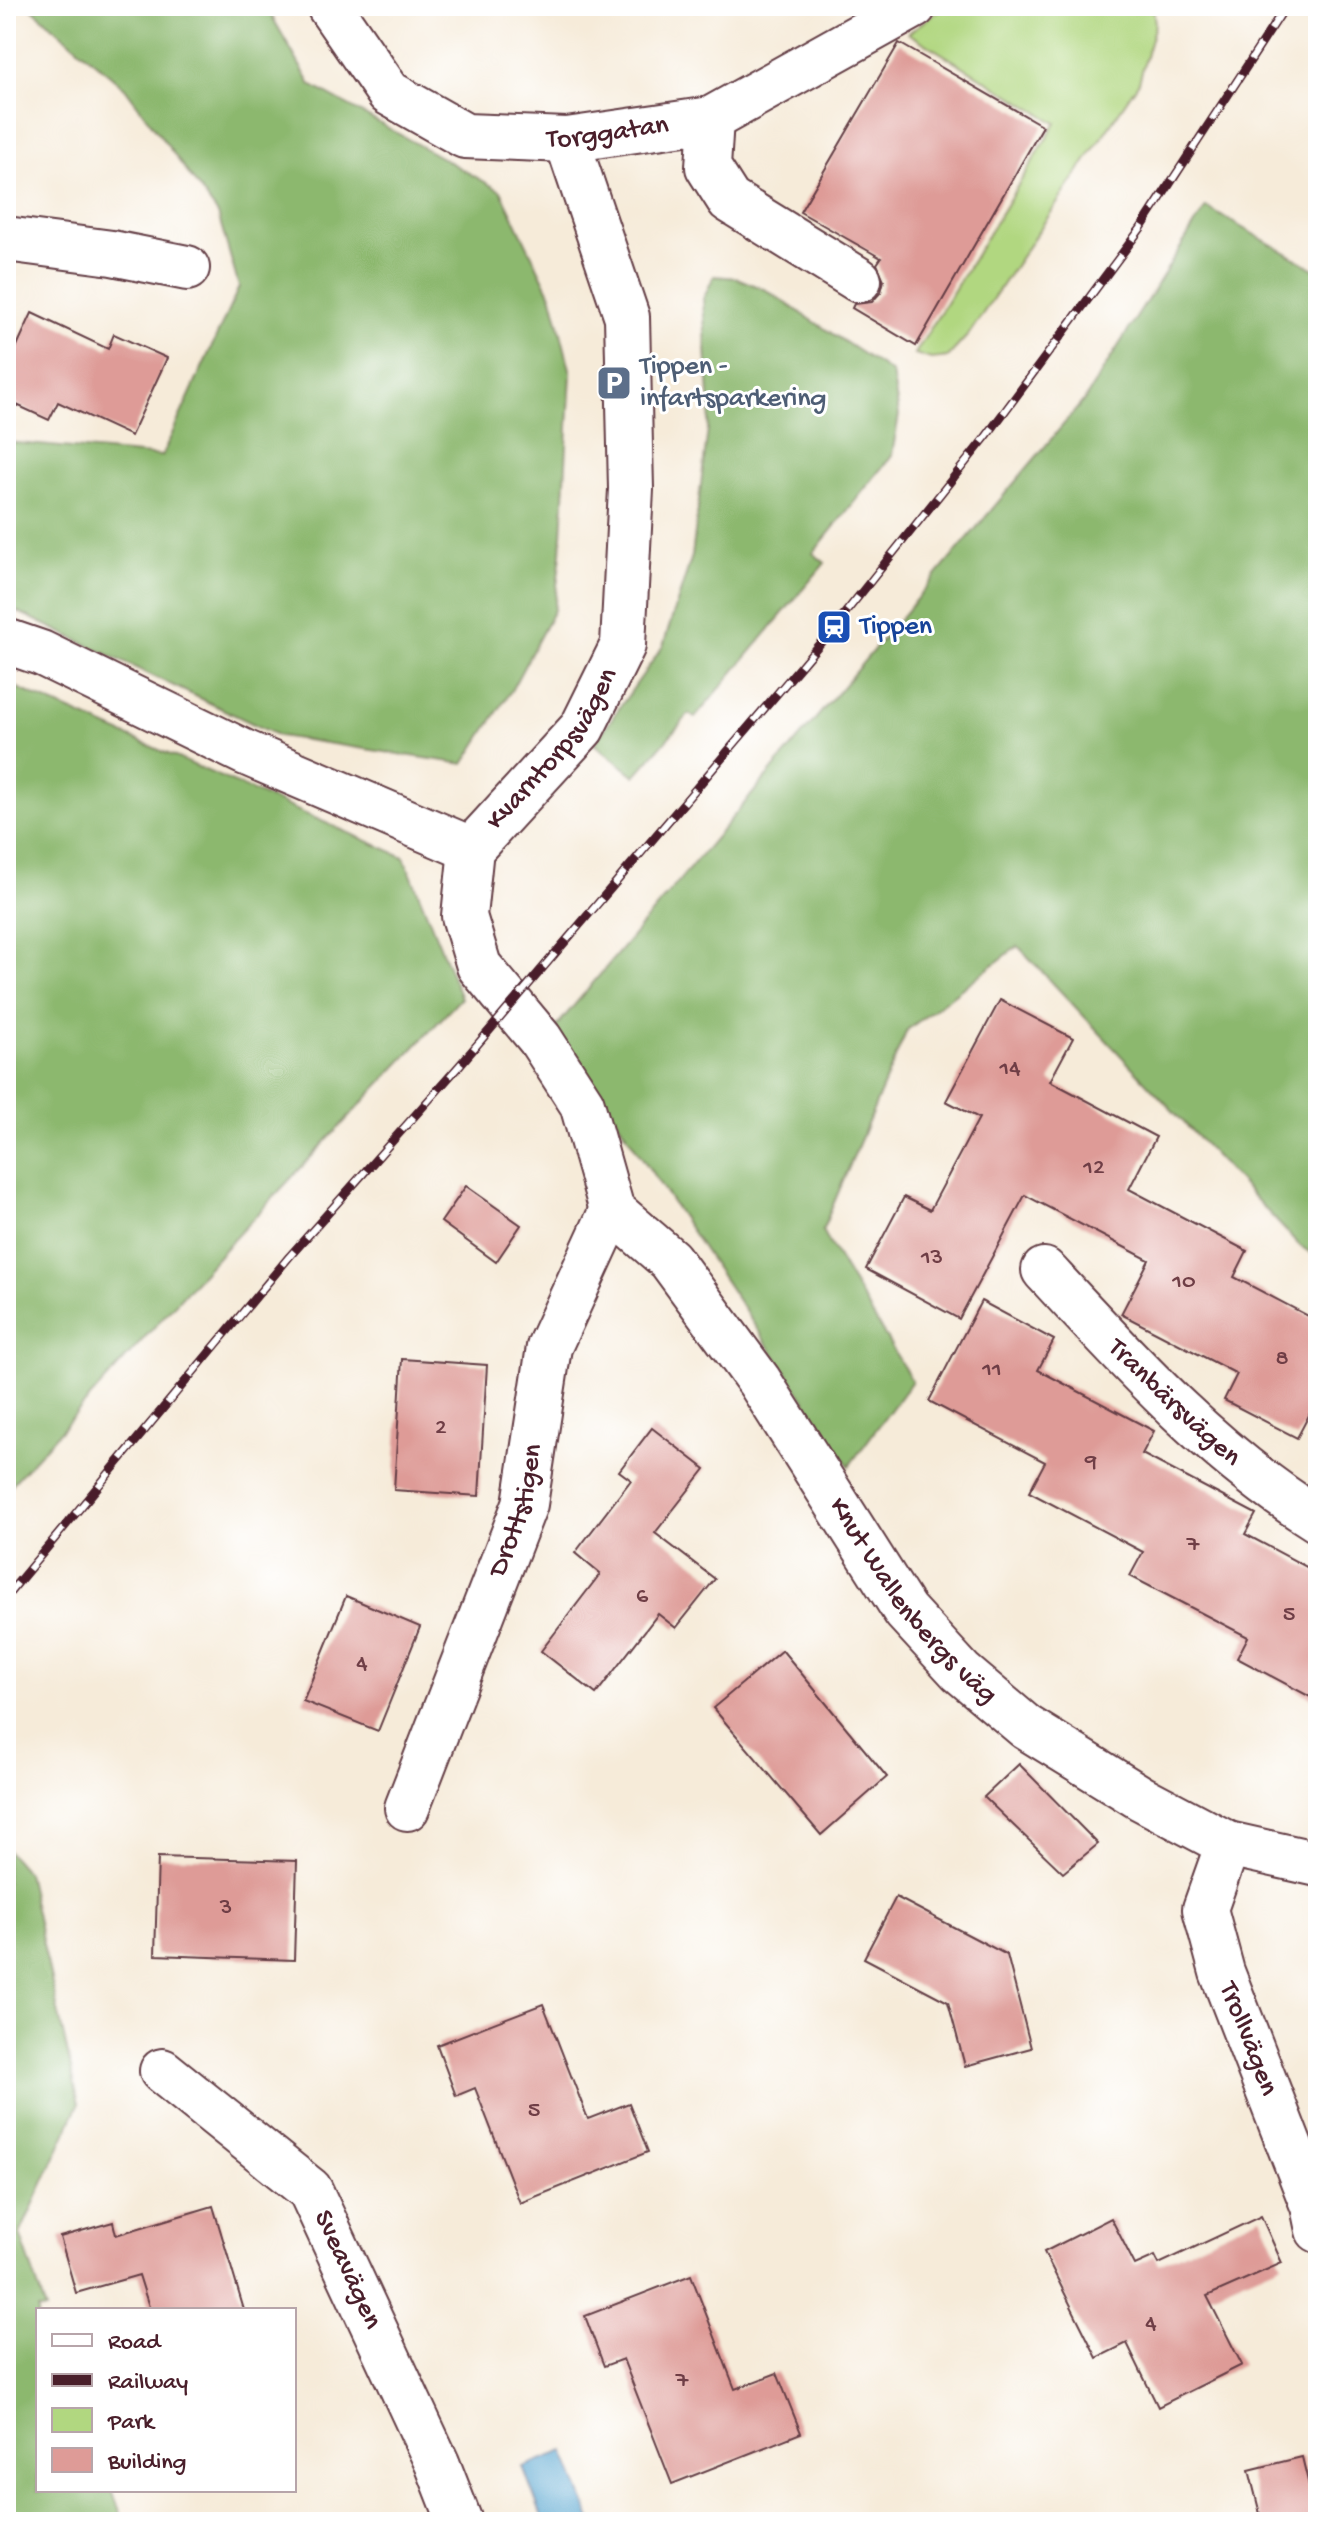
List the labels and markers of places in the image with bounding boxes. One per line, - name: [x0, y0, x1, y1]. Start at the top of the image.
- place label: Tippen - infartsparkering: [638, 351, 827, 416]
- parking icon: Tippen - infartsparkering: [595, 364, 633, 402]
- station icon: Tippen: [815, 608, 853, 646]
- place label: Tippen: [858, 611, 933, 644]

